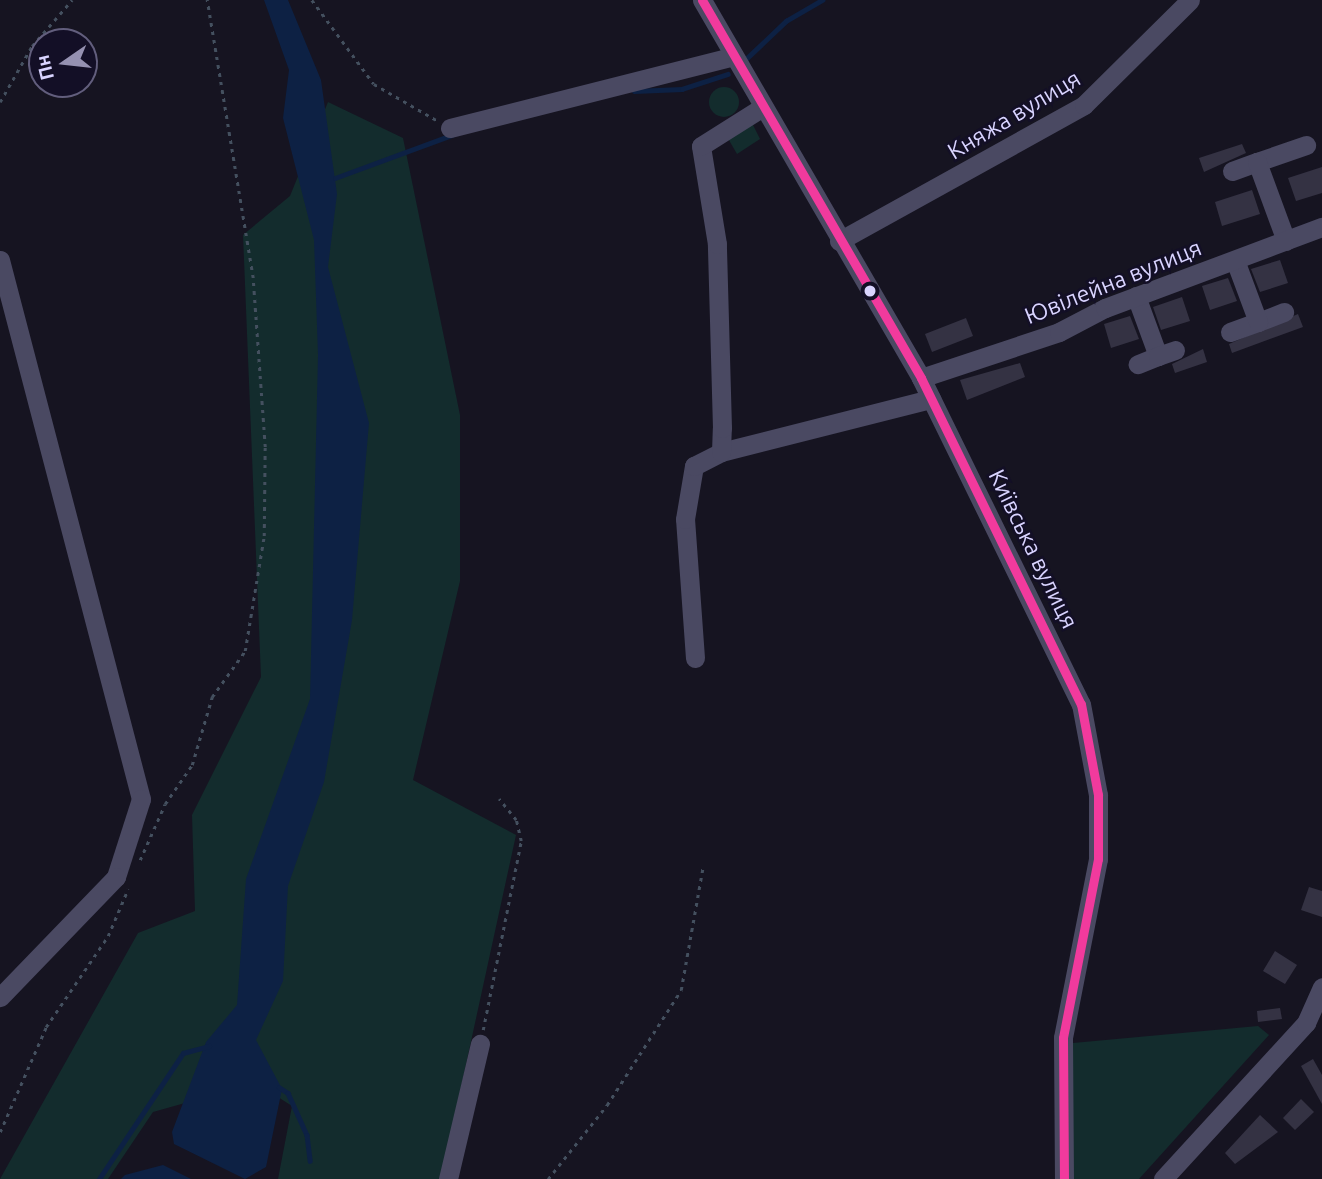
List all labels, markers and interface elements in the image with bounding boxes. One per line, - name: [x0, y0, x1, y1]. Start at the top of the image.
- north arrow: [28, 28, 98, 98]
- text: Пн: [31, 53, 58, 82]
- street label: Княжа вулиця: [943, 65, 1085, 165]
- street label: Ювілейна вулиця: [1021, 234, 1205, 330]
- unlabelled marker: [863, 284, 877, 298]
- street label: Київська вулиця: [983, 465, 1083, 633]

